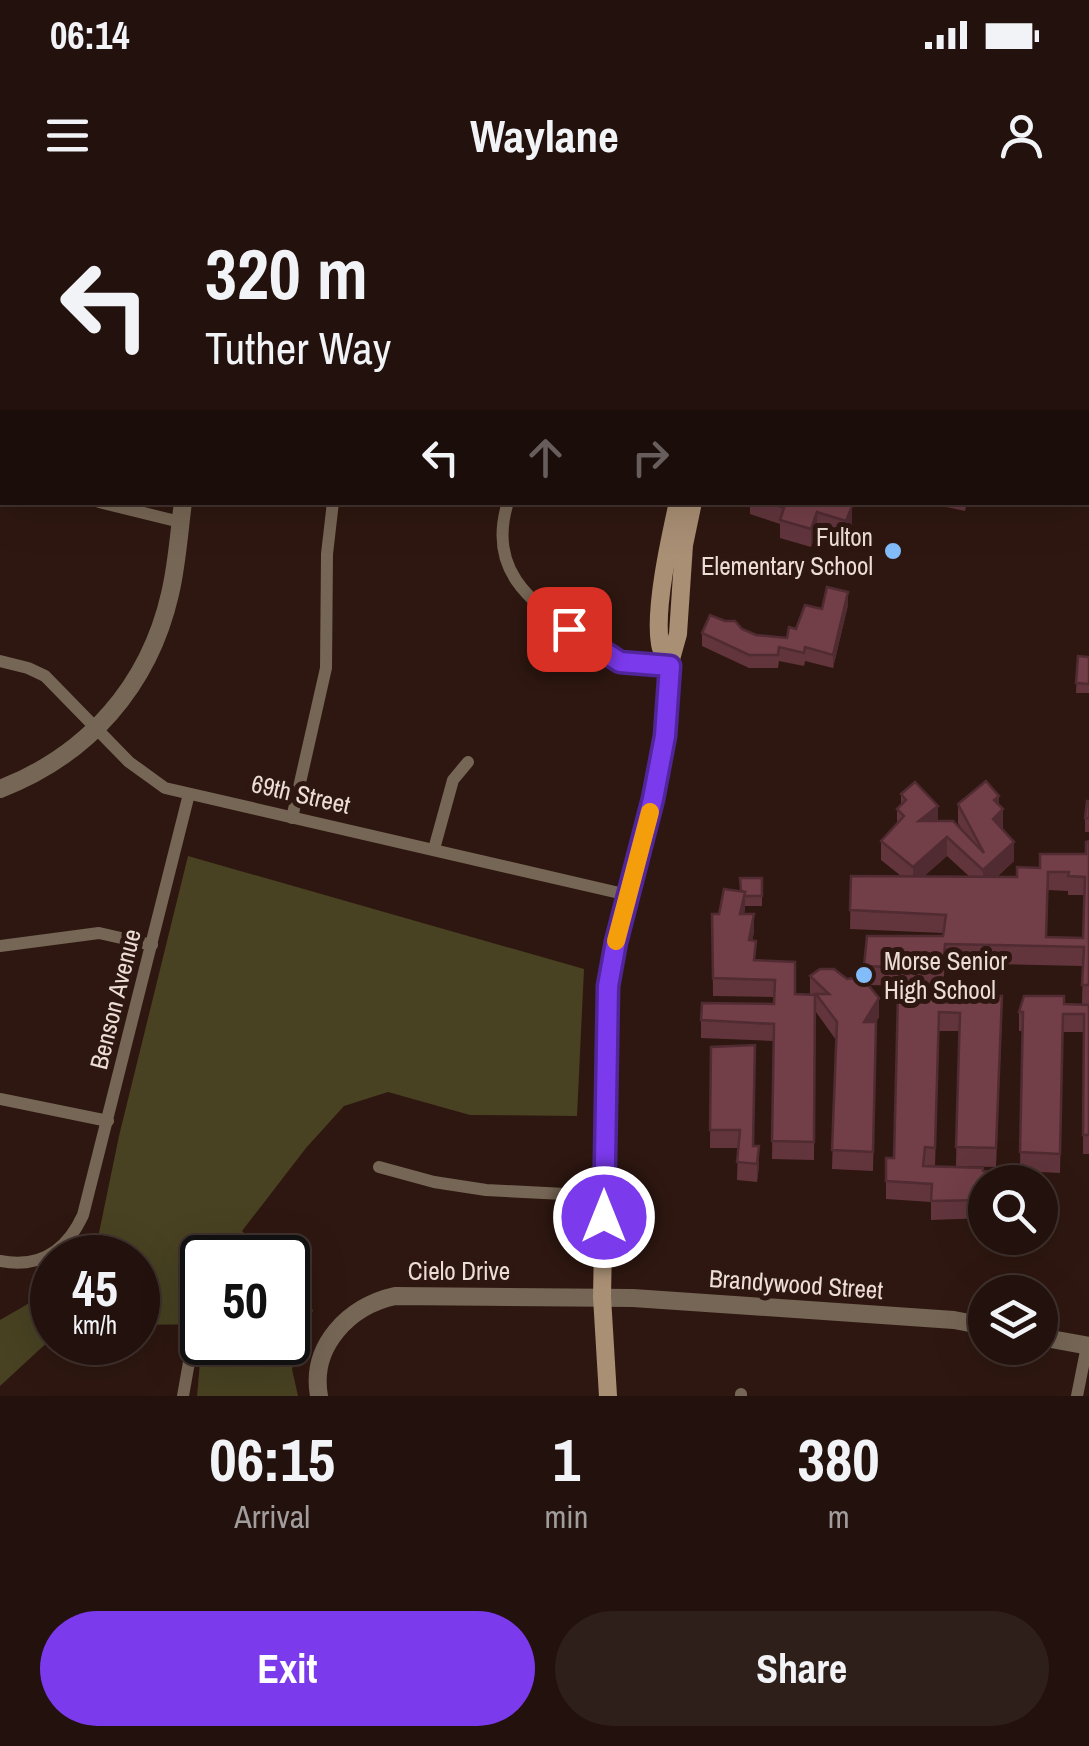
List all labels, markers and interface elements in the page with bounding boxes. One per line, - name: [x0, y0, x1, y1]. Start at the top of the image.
- text: 06:14: [50, 10, 130, 61]
- text: Waylane: [470, 105, 619, 166]
- icon: menu: [40, 108, 95, 163]
- icon: person: [994, 108, 1049, 163]
- text: 320 m: [205, 227, 368, 321]
- icon: left: [40, 240, 170, 370]
- text: Tuther Way: [205, 317, 391, 378]
- icon: left: [413, 430, 468, 485]
- icon: ahead: [518, 430, 573, 485]
- icon: right: [623, 430, 678, 485]
- place label: Fulton Elementary School: [701, 520, 873, 583]
- marker: Fulton Elementary School: [882, 540, 904, 562]
- pin: [527, 587, 612, 672]
- icon: arrive: [542, 602, 597, 657]
- street label: 69th Street: [248, 766, 354, 822]
- street label: Benson Avenue: [81, 925, 149, 1073]
- place label: Morse Senior High School: [884, 944, 1007, 1007]
- marker: Morse Senior High School: [853, 964, 875, 986]
- position arrow: [552, 1165, 656, 1269]
- map controls: [968, 1165, 1058, 1365]
- button: search: [968, 1165, 1058, 1255]
- speed limit sign: 50: [180, 1235, 310, 1365]
- text: 45: [72, 1254, 118, 1322]
- street label: Cielo Drive: [408, 1254, 510, 1288]
- street label: Brandywood Street: [708, 1261, 884, 1307]
- button: layers: [968, 1275, 1058, 1365]
- text: km/h: [73, 1308, 117, 1342]
- text: 06:15: [209, 1419, 335, 1500]
- text: 1: [553, 1419, 580, 1500]
- text: 380: [798, 1419, 880, 1500]
- text: Arrival: [234, 1495, 310, 1538]
- text: min: [544, 1495, 588, 1538]
- text: m: [828, 1495, 850, 1538]
- button: Exit: [40, 1611, 535, 1726]
- button: Share: [555, 1611, 1049, 1726]

